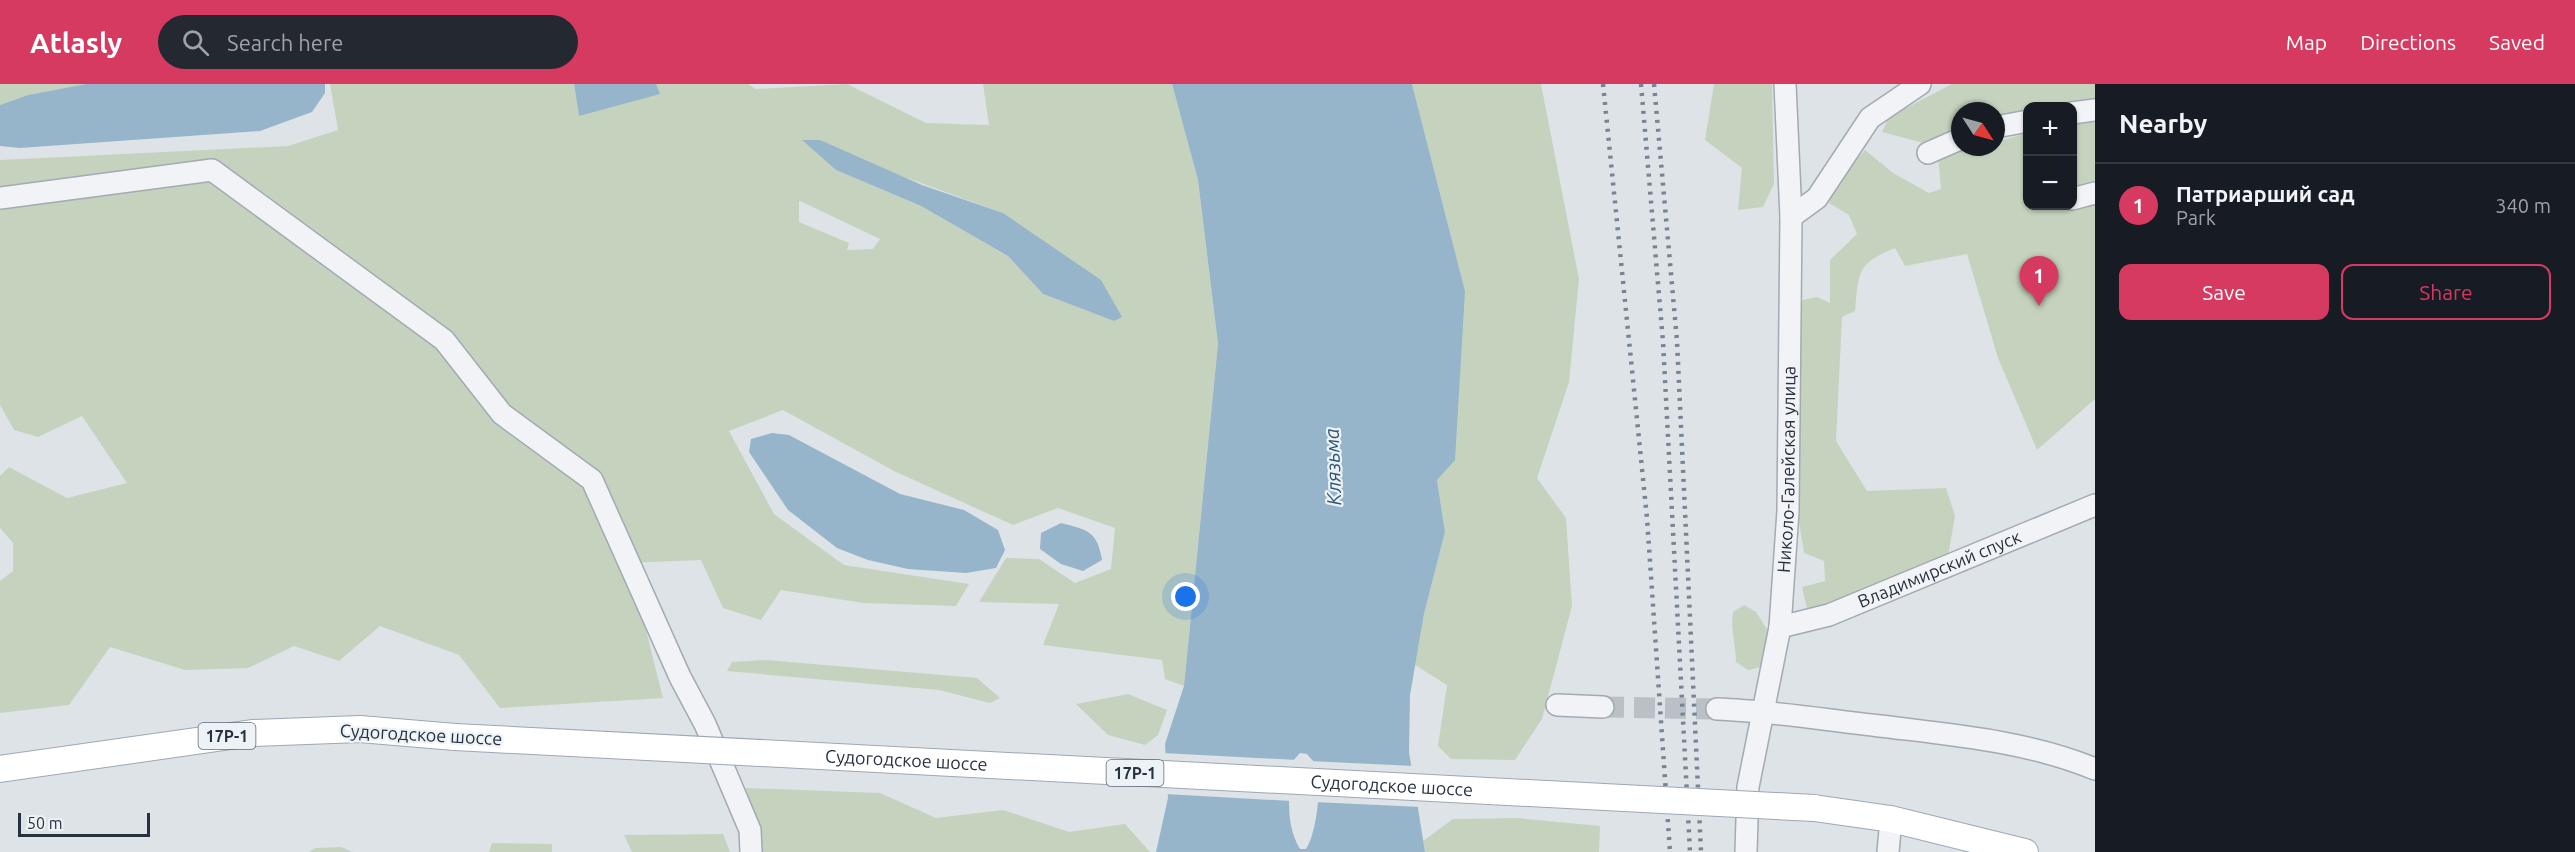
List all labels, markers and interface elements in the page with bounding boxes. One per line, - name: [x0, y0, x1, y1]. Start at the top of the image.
- search box: [158, 15, 578, 69]
- icon: search: [179, 26, 212, 59]
- text: Atlasly: [30, 27, 122, 58]
- text: Search here: [227, 30, 343, 55]
- text: Map: [2286, 30, 2327, 54]
- text: Directions: [2360, 30, 2456, 54]
- text: Saved: [2489, 30, 2545, 54]
- north arrow: [1951, 102, 2005, 156]
- map controls: [2023, 102, 2077, 210]
- button: +: [2023, 102, 2077, 156]
- text: Nearby: [2119, 109, 2207, 138]
- button: −: [2023, 156, 2077, 210]
- text: Патриарший сад: [2176, 181, 2355, 206]
- text: 1: [2133, 194, 2144, 217]
- text: 340 m: [2495, 194, 2551, 217]
- text: Park: [2176, 206, 2216, 229]
- pin: 1: [2020, 256, 2058, 306]
- button: Save: [2119, 264, 2329, 320]
- button: Share: [2341, 264, 2551, 320]
- street label: Николо-Галейская улица: [1773, 366, 1798, 573]
- water label: Клязьма: [1320, 428, 1345, 506]
- street label: Владимирский спуск: [1854, 526, 2024, 611]
- your location: [1171, 582, 1200, 611]
- street label: Судогодское шоссе: [339, 720, 503, 748]
- road number: 17Р-1: [198, 723, 256, 749]
- street label: Судогодское шоссе: [825, 745, 988, 774]
- road number: 17Р-1: [1106, 760, 1164, 786]
- street label: Судогодское шоссе: [1310, 771, 1473, 799]
- scale bar: [18, 810, 150, 838]
- text: 50 m: [27, 814, 63, 832]

